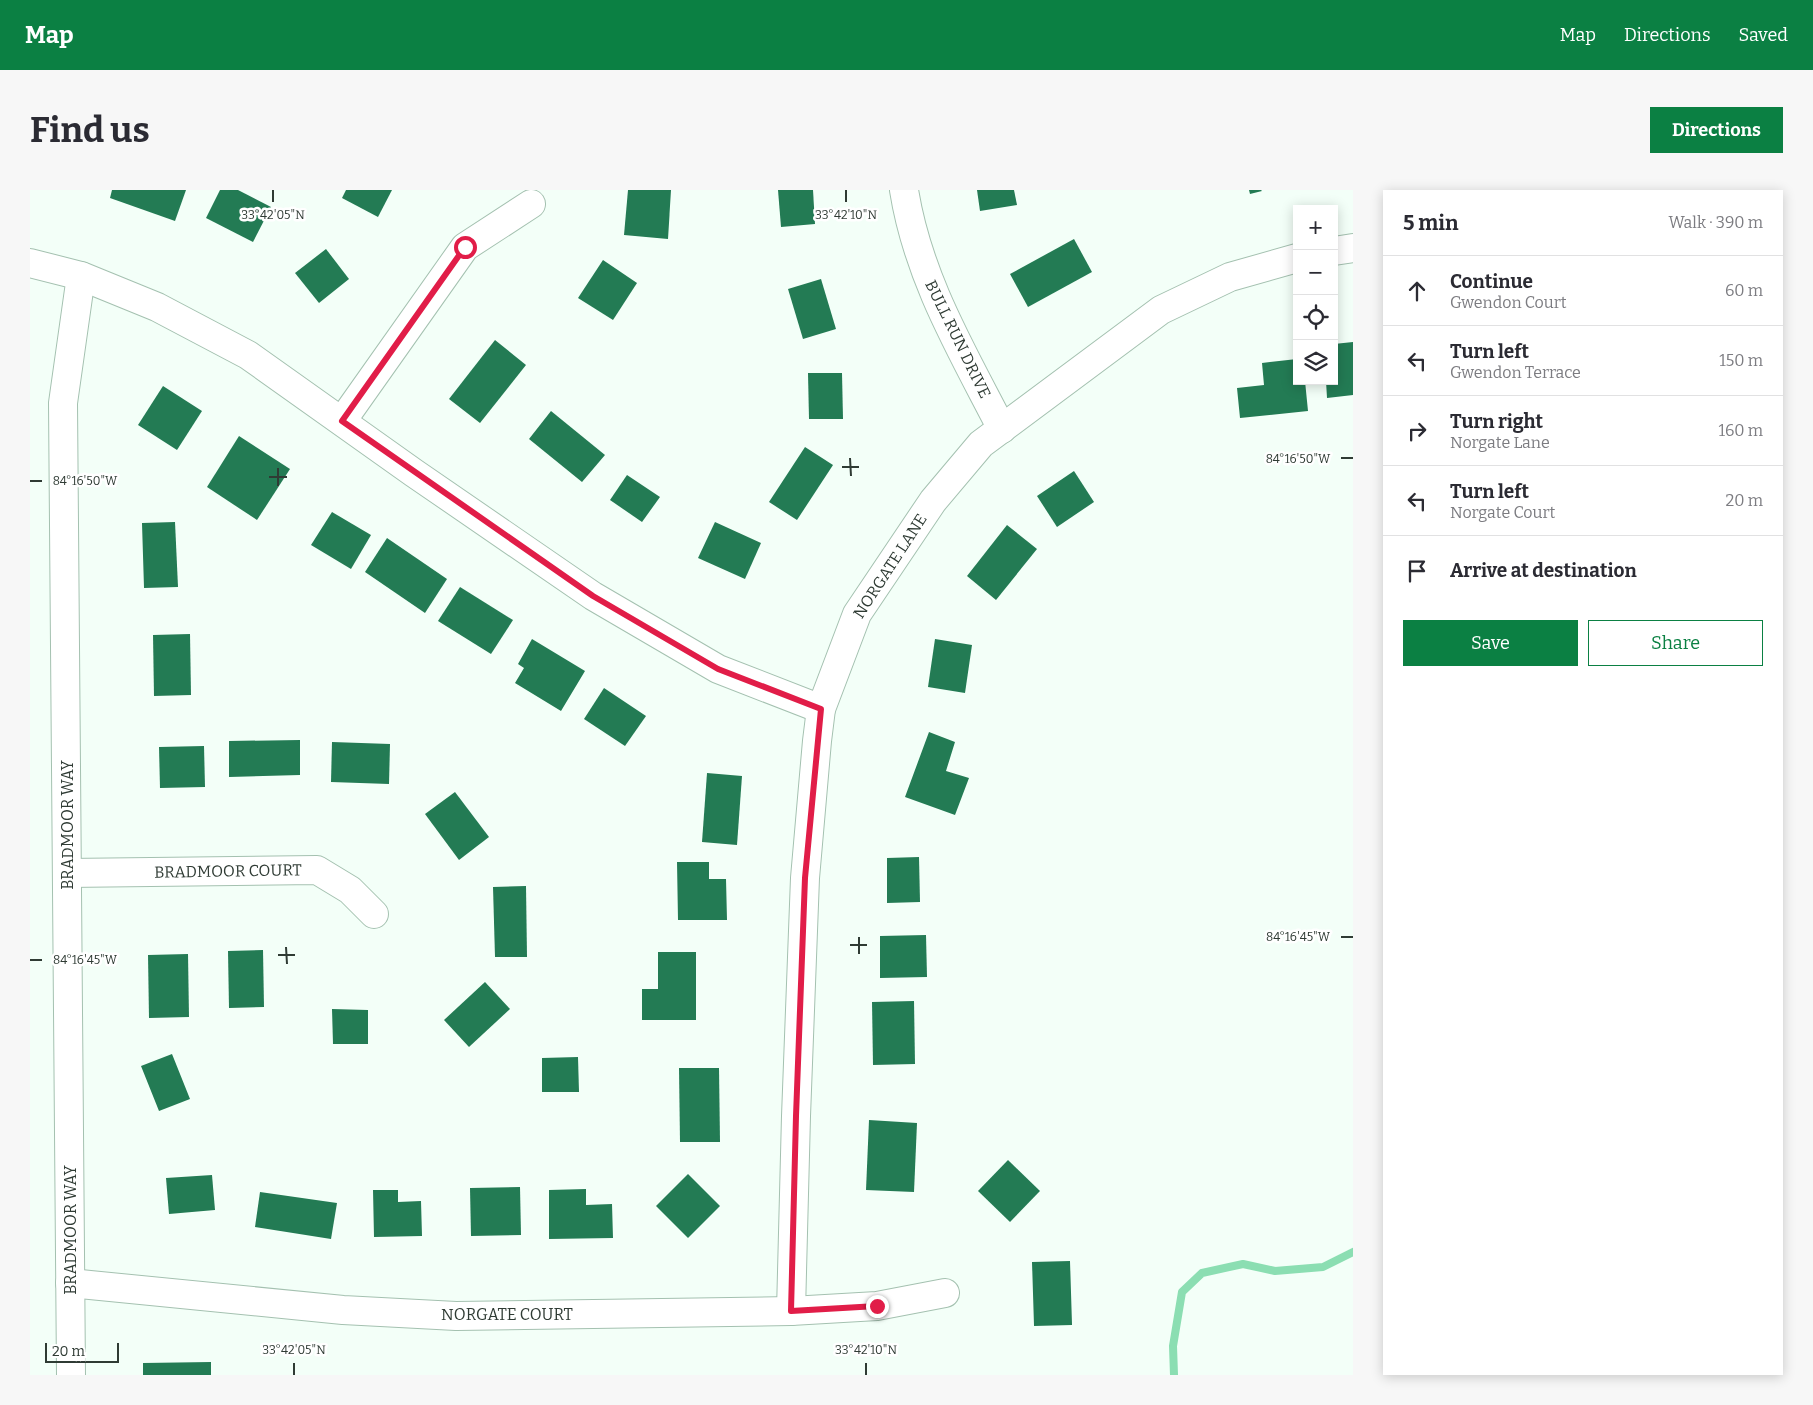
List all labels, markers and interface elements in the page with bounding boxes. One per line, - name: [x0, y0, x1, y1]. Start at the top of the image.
- text: Map: [25, 21, 74, 49]
- text: Map: [1560, 24, 1596, 46]
- text: Directions: [1624, 24, 1711, 46]
- text: Saved: [1739, 24, 1788, 46]
- button: Directions: [1650, 107, 1783, 153]
- text: Find us: [30, 109, 150, 151]
- map controls: [1293, 205, 1338, 385]
- button: +: [1293, 205, 1338, 250]
- text: 33°42'05"N: [241, 208, 305, 222]
- text: 33°42'10"N: [815, 208, 877, 222]
- text: 5 min: [1403, 210, 1459, 236]
- text: Walk · 390 m: [1669, 213, 1763, 232]
- route start: [454, 236, 477, 259]
- button: −: [1293, 250, 1338, 295]
- text: Continue: [1450, 270, 1533, 293]
- street label: BULL RUN DRIVE: [921, 277, 995, 401]
- icon: ahead: [1403, 277, 1431, 305]
- text: 60 m: [1725, 281, 1763, 300]
- text: Gwendon Court: [1450, 293, 1567, 312]
- button: locate: [1293, 295, 1338, 340]
- button: layers: [1293, 340, 1338, 385]
- text: Turn left: [1450, 340, 1529, 363]
- icon: left: [1403, 347, 1431, 375]
- text: 150 m: [1719, 351, 1763, 370]
- text: Gwendon Terrace: [1450, 363, 1581, 382]
- text: Turn right: [1450, 410, 1543, 433]
- icon: right: [1403, 417, 1431, 445]
- text: 160 m: [1718, 421, 1763, 440]
- text: Norgate Lane: [1450, 433, 1550, 452]
- text: 84°16'50"W: [1266, 452, 1331, 466]
- text: 84°16'50"W: [53, 474, 118, 488]
- text: Turn left: [1450, 480, 1529, 503]
- icon: left: [1403, 487, 1431, 515]
- text: 20 m: [1726, 491, 1763, 510]
- text: Norgate Court: [1450, 503, 1555, 522]
- street label: NORGATE LANE: [849, 510, 931, 622]
- icon: arrive: [1403, 557, 1431, 585]
- text: Arrive at destination: [1450, 559, 1637, 582]
- button: Save: [1403, 620, 1578, 666]
- button: Share: [1588, 620, 1763, 666]
- street label: BRADMOOR WAY: [58, 759, 77, 890]
- street label: BRADMOOR COURT: [154, 860, 302, 882]
- text: 84°16'45"W: [1266, 930, 1331, 944]
- text: 84°16'45"W: [53, 953, 118, 967]
- street label: BRADMOOR WAY: [61, 1164, 80, 1295]
- route end: [866, 1295, 889, 1318]
- street label: NORGATE COURT: [441, 1305, 573, 1324]
- scale bar: [45, 1340, 119, 1363]
- text: 20 m: [52, 1343, 85, 1360]
- text: 33°42'05"N: [262, 1343, 326, 1357]
- text: 33°42'10"N: [835, 1343, 897, 1357]

